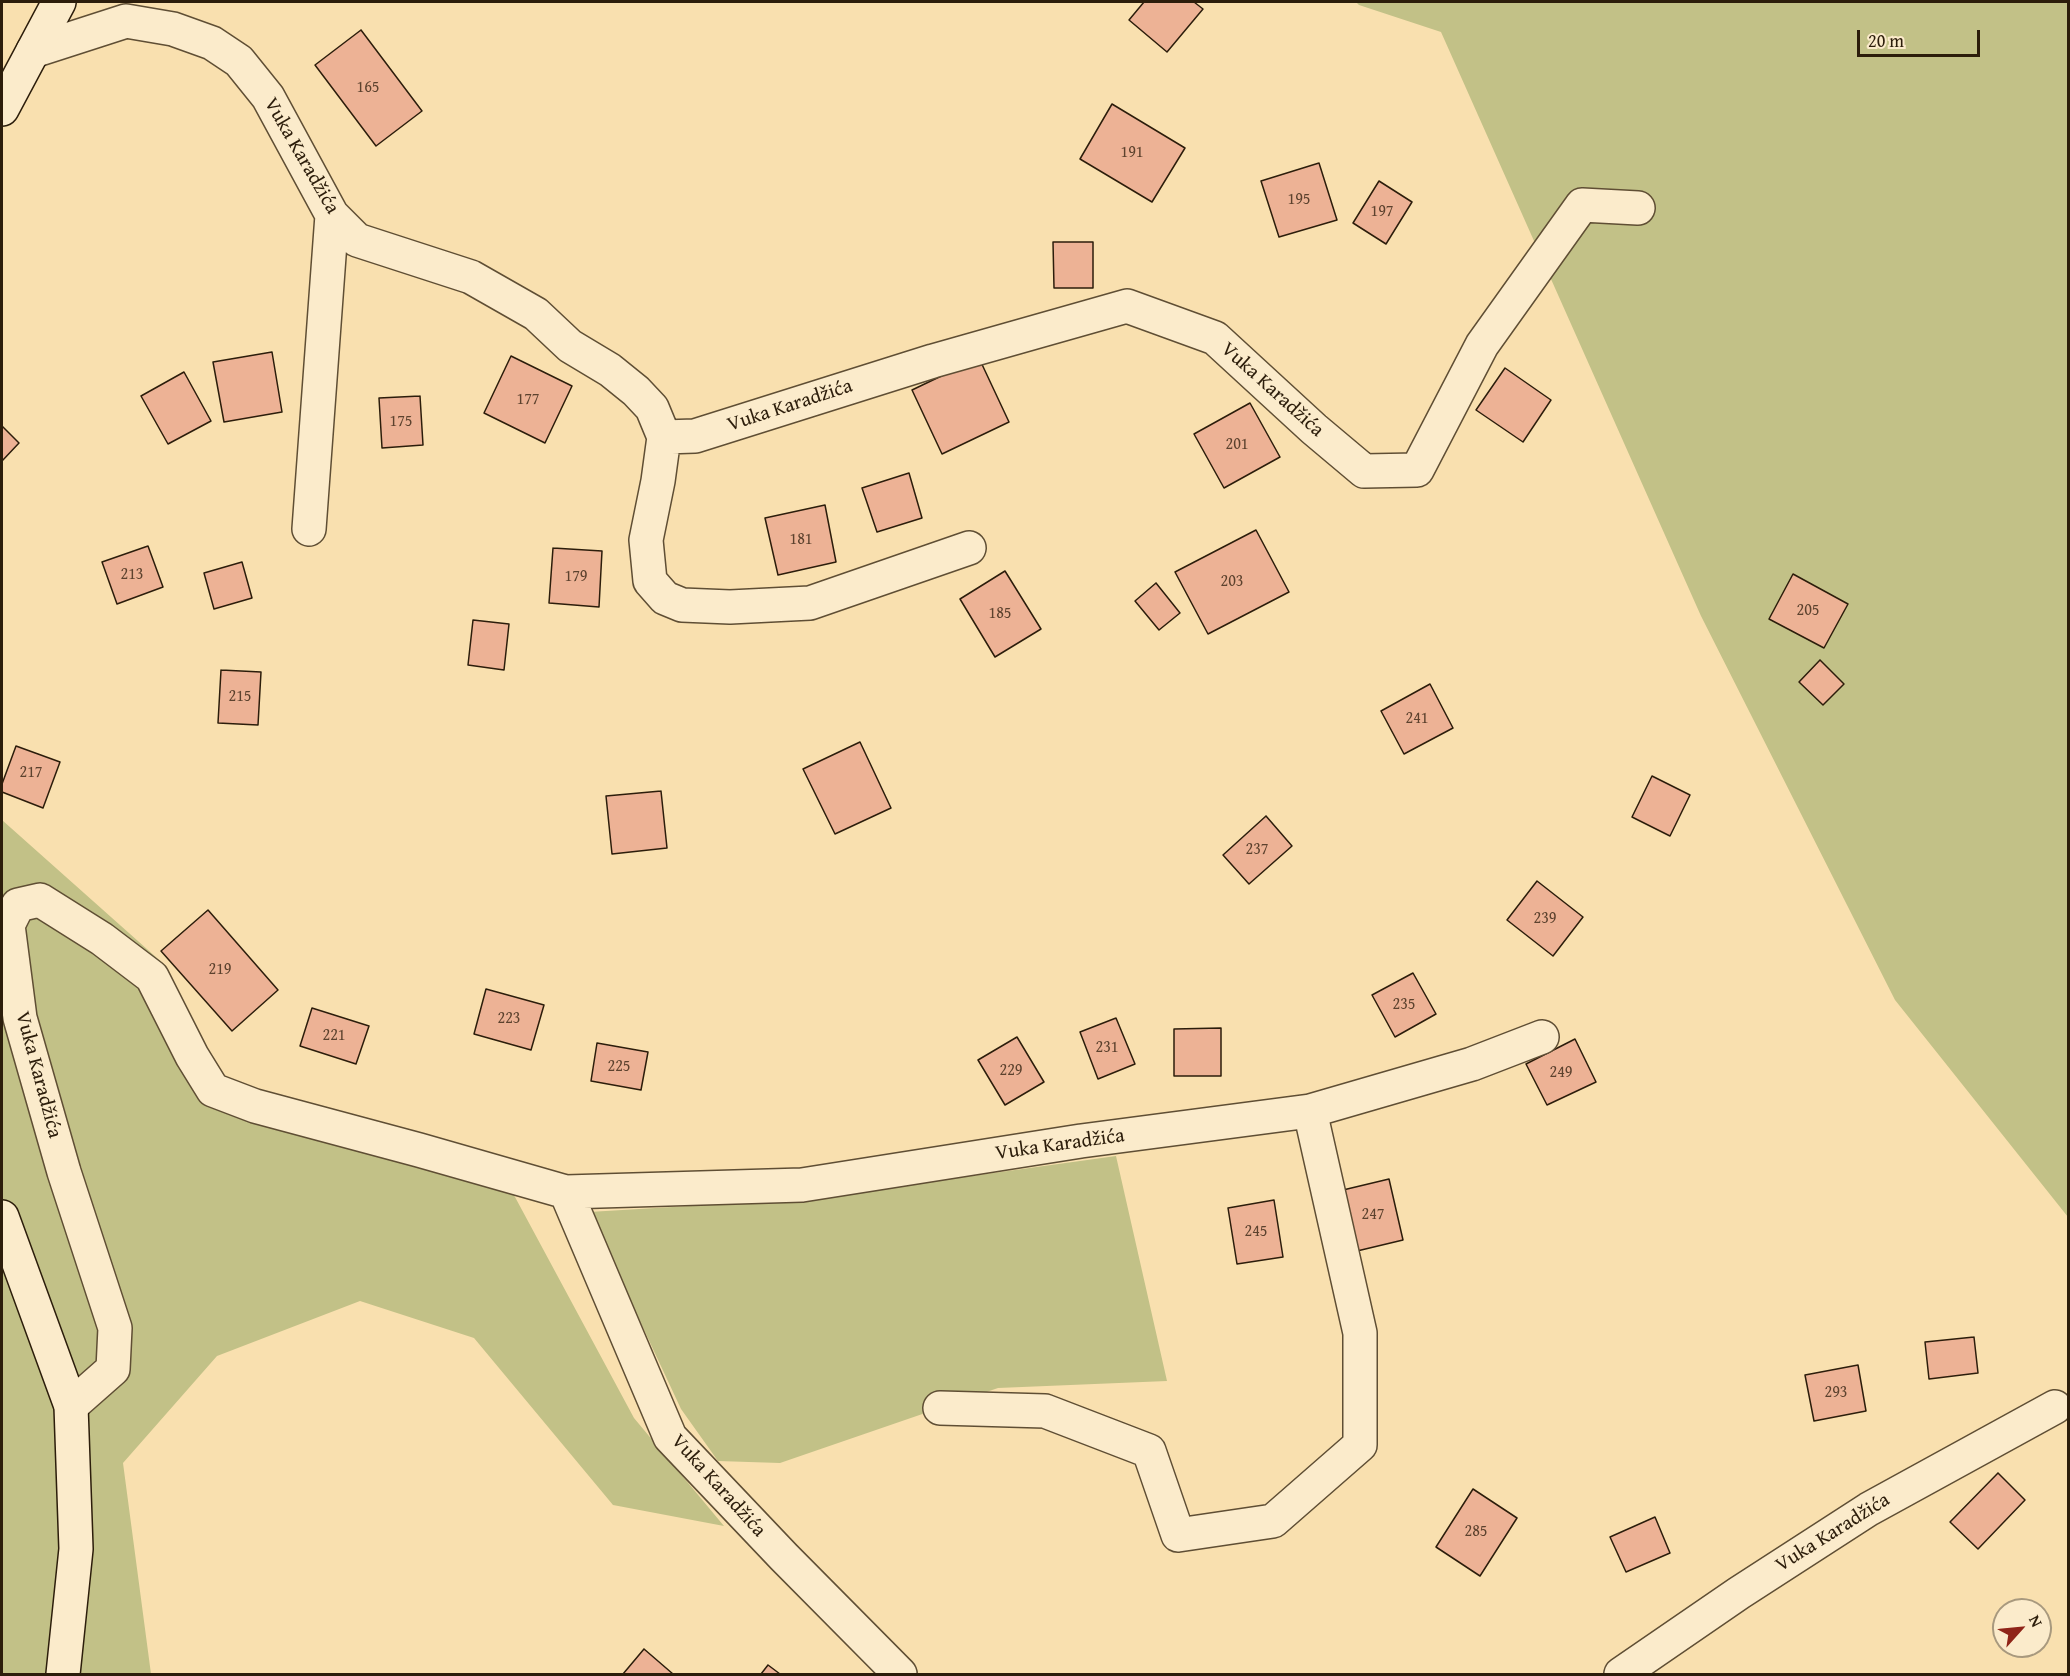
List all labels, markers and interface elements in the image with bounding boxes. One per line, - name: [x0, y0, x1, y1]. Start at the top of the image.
- scale bar: [1860, 18, 1983, 56]
- text: 20 m: [1868, 27, 1904, 54]
- house number: 165: [356, 78, 380, 98]
- street label: Vuka Karadžića: [258, 94, 344, 218]
- house number: 191: [1120, 143, 1144, 163]
- house number: 195: [1287, 190, 1311, 210]
- house number: 197: [1370, 202, 1394, 222]
- street label: Vuka Karadžića: [1216, 338, 1328, 442]
- street label: Vuka Karadžića: [724, 374, 856, 438]
- house number: 177: [516, 390, 540, 410]
- house number: 175: [389, 412, 413, 432]
- house number: 201: [1225, 435, 1249, 455]
- house number: 181: [789, 530, 813, 550]
- house number: 213: [120, 565, 144, 585]
- house number: 179: [564, 567, 588, 587]
- house number: 203: [1220, 572, 1244, 592]
- house number: 205: [1796, 601, 1820, 621]
- house number: 185: [988, 604, 1012, 624]
- house number: 215: [228, 687, 252, 707]
- house number: 241: [1405, 709, 1429, 729]
- house number: 217: [19, 763, 43, 783]
- house number: 237: [1245, 840, 1269, 860]
- house number: 239: [1533, 909, 1557, 929]
- house number: 219: [208, 960, 232, 980]
- house number: 235: [1392, 995, 1416, 1015]
- street label: Vuka Karadžića: [10, 1009, 66, 1141]
- house number: 223: [497, 1009, 521, 1029]
- house number: 221: [322, 1026, 346, 1046]
- house number: 231: [1095, 1038, 1119, 1058]
- house number: 225: [607, 1057, 631, 1077]
- house number: 229: [999, 1061, 1023, 1081]
- house number: 249: [1549, 1063, 1573, 1083]
- street label: Vuka Karadžića: [994, 1124, 1126, 1166]
- house number: 247: [1361, 1205, 1385, 1225]
- house number: 245: [1244, 1222, 1268, 1242]
- house number: 293: [1824, 1383, 1848, 1403]
- street label: Vuka Karadžića: [666, 1430, 770, 1542]
- street label: Vuka Karadžića: [1771, 1488, 1895, 1578]
- house number: 285: [1464, 1522, 1488, 1542]
- north arrow: [1992, 1598, 2052, 1658]
- text: N: [2023, 1611, 2049, 1631]

